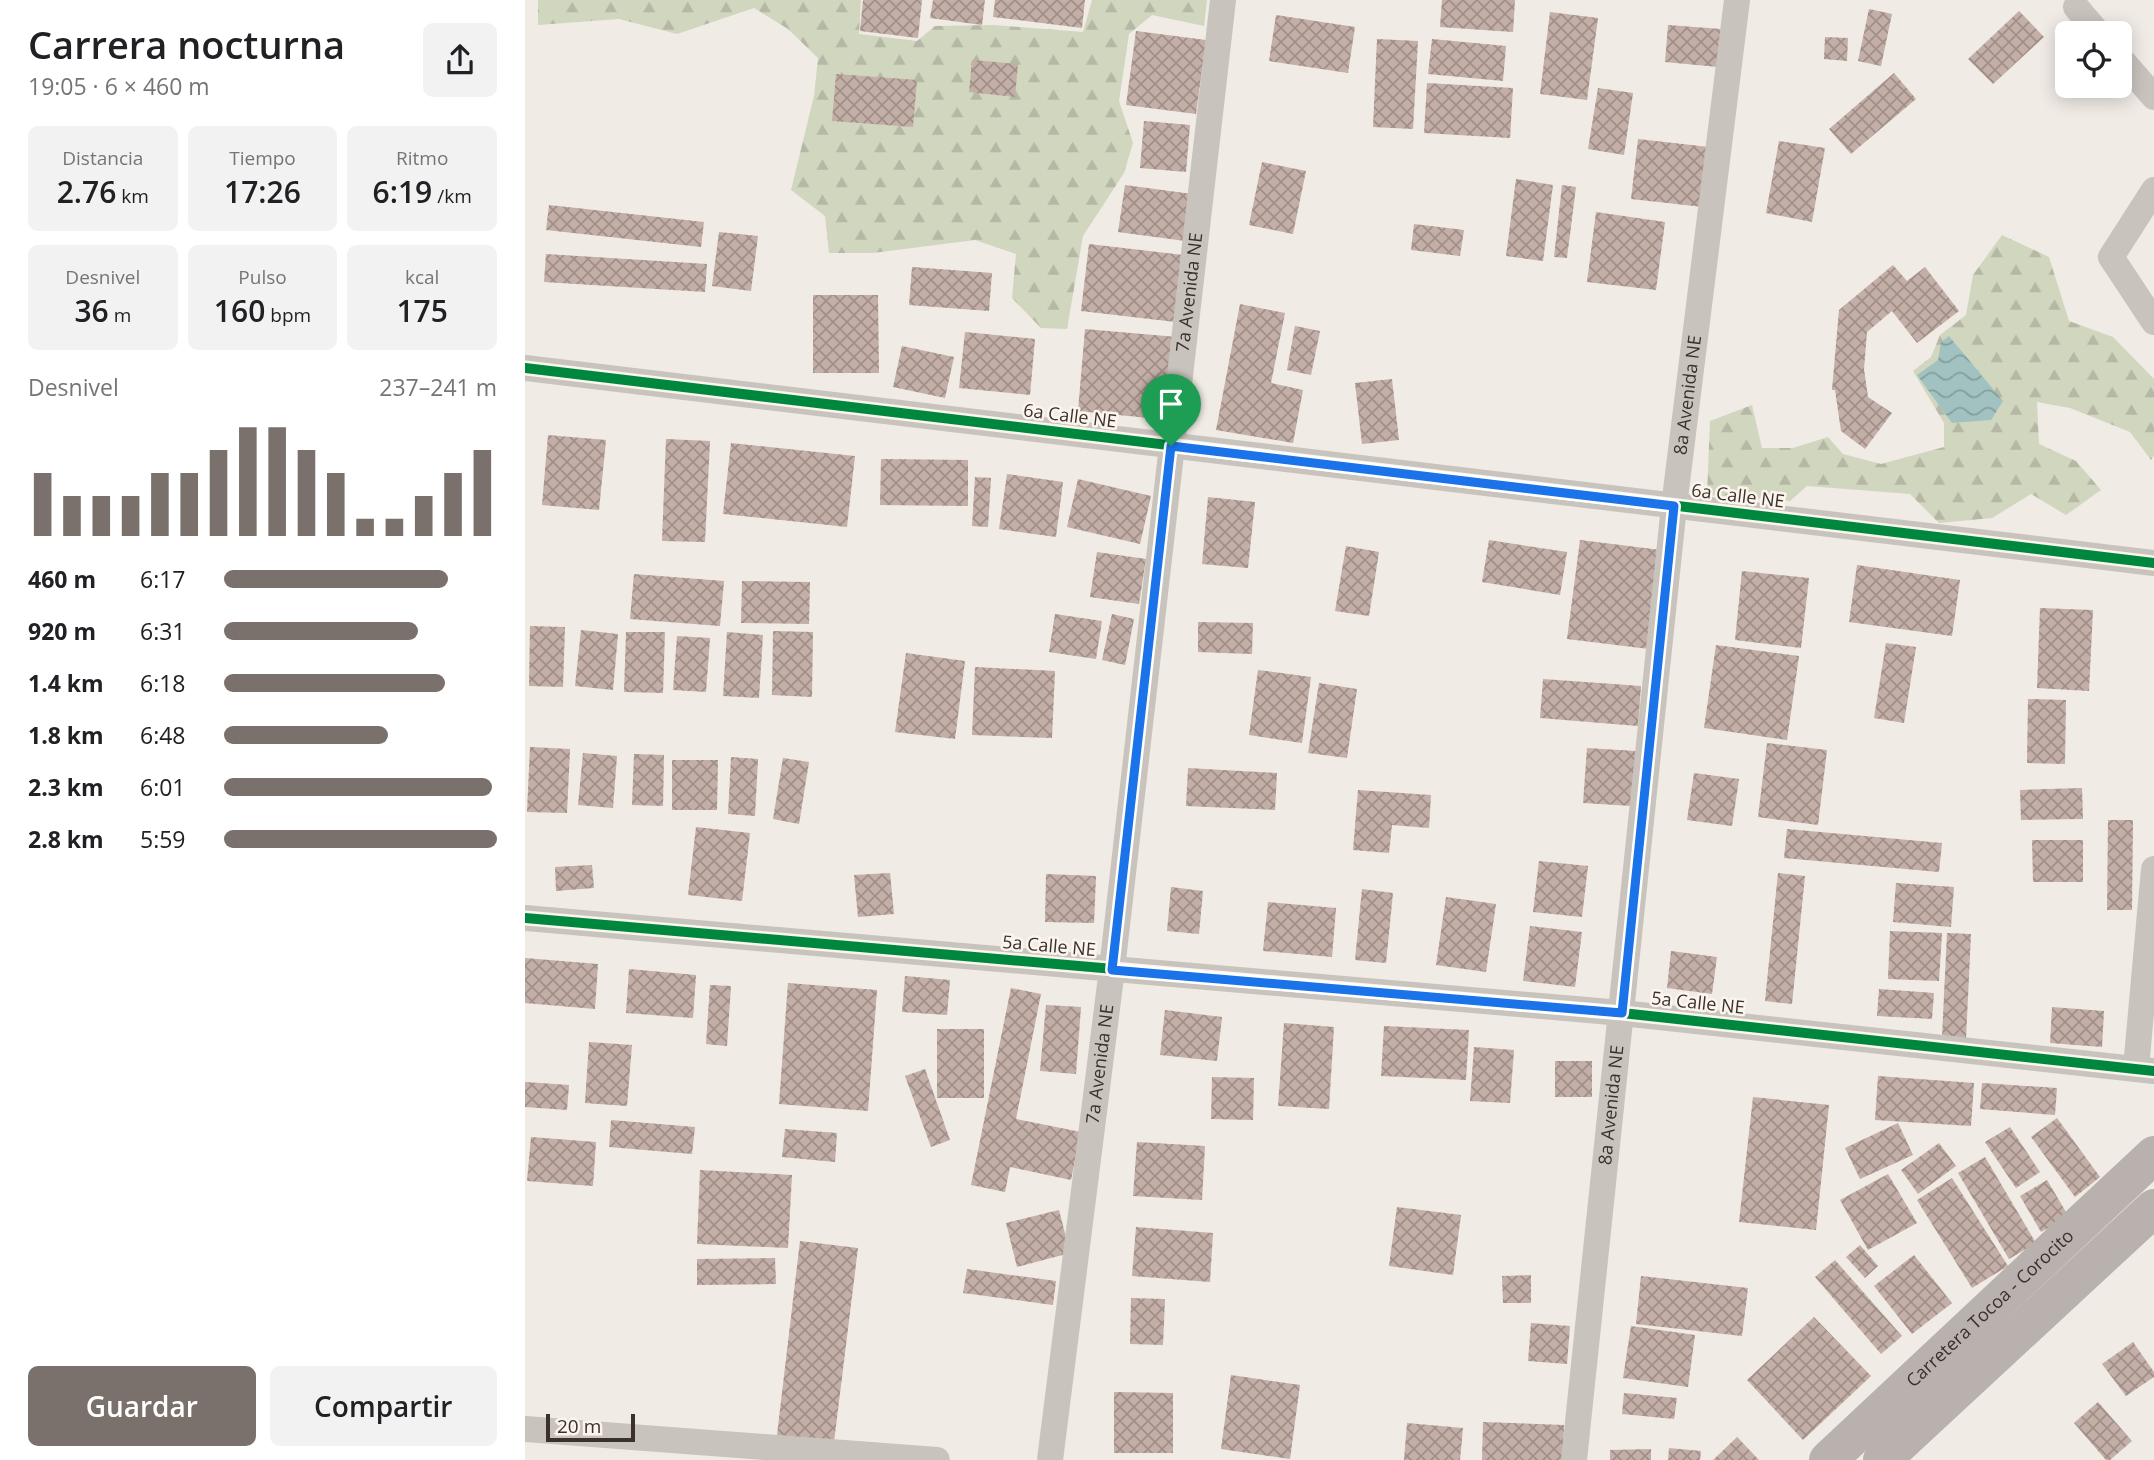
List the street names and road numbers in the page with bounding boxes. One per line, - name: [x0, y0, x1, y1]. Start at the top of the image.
- street label: 7a Avenida NE: [1170, 231, 1207, 353]
- street label: 8a Avenida NE: [1667, 334, 1706, 456]
- street label: 6a Calle NE: [1022, 397, 1118, 433]
- street label: 6a Calle NE: [1690, 477, 1786, 513]
- street label: 5a Calle NE: [1001, 929, 1097, 961]
- street label: 5a Calle NE: [1650, 985, 1746, 1019]
- street label: 7a Avenida NE: [1080, 1003, 1118, 1125]
- street label: 8a Avenida NE: [1592, 1044, 1628, 1166]
- street label: Carretera Tocoa - Corocito: [1901, 1223, 2078, 1392]

